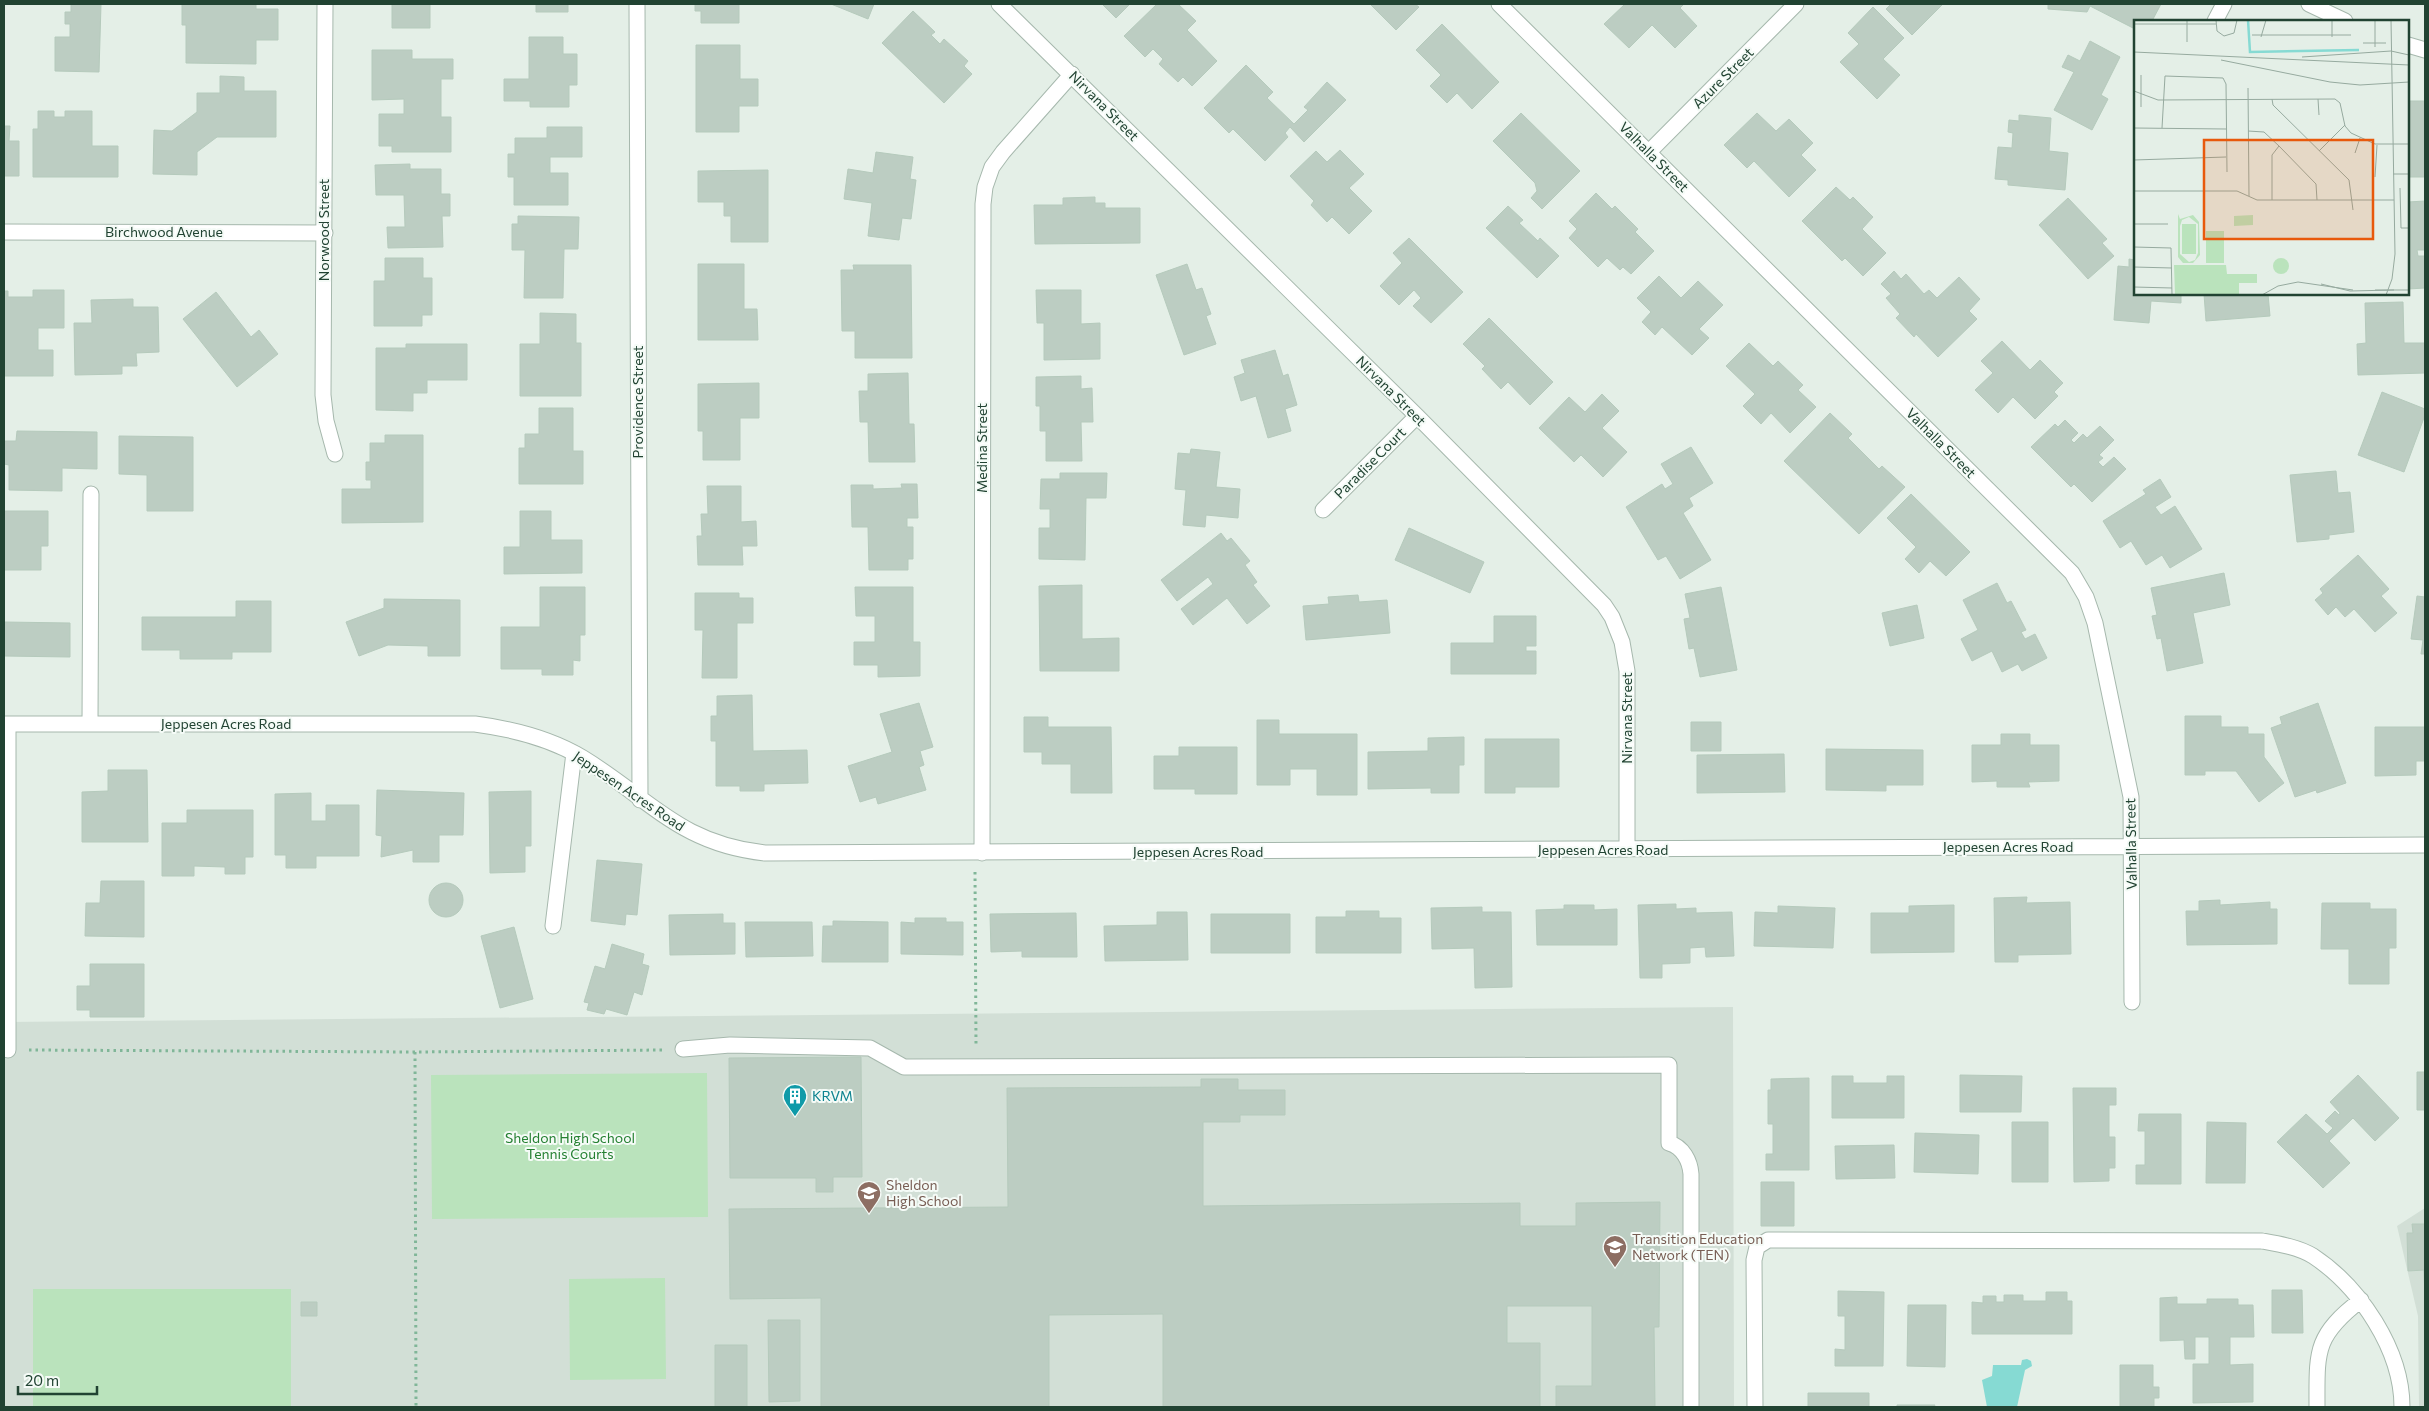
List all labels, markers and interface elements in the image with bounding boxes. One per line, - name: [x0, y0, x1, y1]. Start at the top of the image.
- inset map: [2134, 20, 2409, 295]
- street label: Azure Street: [1689, 43, 1757, 112]
- street label: Nirvana Street: [1066, 67, 1143, 144]
- street label: Valhalla Street: [1616, 118, 1693, 195]
- street label: Norwood Street: [315, 178, 332, 281]
- street label: Birchwood Avenue: [105, 223, 223, 240]
- street label: Providence Street: [629, 345, 646, 459]
- street label: Nirvana Street: [1353, 352, 1430, 429]
- street label: Medina Street: [973, 403, 990, 493]
- street label: Valhalla Street: [1903, 404, 1980, 481]
- street label: Paradise Court: [1330, 423, 1409, 502]
- street label: Nirvana Street: [1618, 672, 1635, 764]
- street label: Jeppesen Acres Road: [161, 715, 291, 732]
- street label: Jeppesen Acres Road: [570, 747, 688, 834]
- street label: Valhalla Street: [2121, 798, 2140, 890]
- street label: Jeppesen Acres Road: [1943, 838, 2073, 855]
- street label: Jeppesen Acres Road: [1538, 841, 1668, 858]
- street label: Jeppesen Acres Road: [1133, 843, 1263, 860]
- building icon: KRVM: [782, 1083, 808, 1117]
- place label: KRVM: [812, 1087, 853, 1104]
- park label: Sheldon High School Tennis Courts: [505, 1129, 635, 1162]
- place label: Sheldon High School: [886, 1176, 962, 1209]
- school or university icon: Sheldon High School: [856, 1180, 882, 1214]
- place label: Transition Education Network (TEN): [1632, 1230, 1763, 1263]
- school or university icon: Transition Education Network (TEN): [1602, 1234, 1628, 1268]
- scale bar: [18, 1364, 96, 1396]
- text: 20 m: [25, 1371, 59, 1389]

